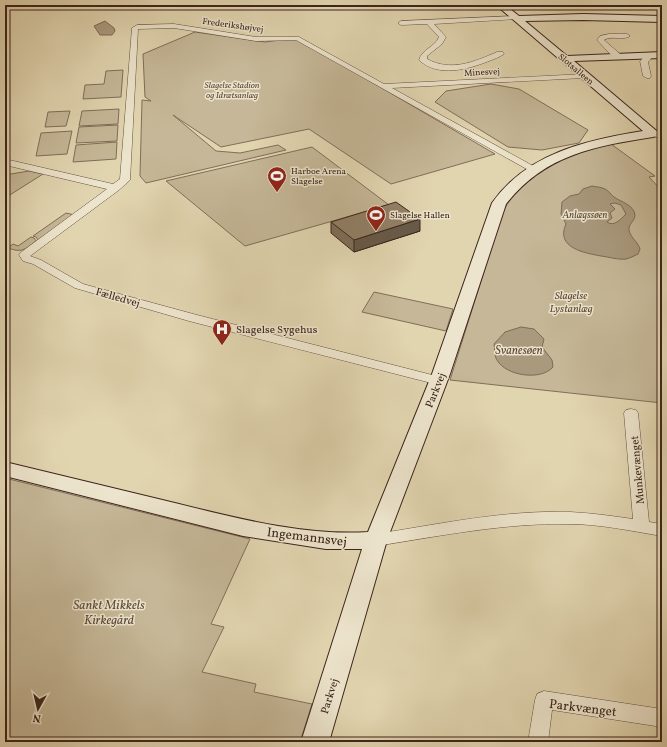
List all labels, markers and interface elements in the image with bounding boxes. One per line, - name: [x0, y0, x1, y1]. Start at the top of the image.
- street label: Frederikshøjvej: [202, 15, 264, 36]
- street label: Slotsalleen: [555, 51, 597, 89]
- street label: Minesvej: [464, 65, 500, 80]
- park label: Slagelse Stadion og Idrætsanlæg: [205, 79, 260, 102]
- sports icon: Harboe Arena Slagelse: [266, 165, 288, 193]
- place label: Harboe Arena Slagelse: [291, 165, 347, 188]
- sports icon: Slagelse Hallen: [365, 204, 387, 232]
- water label: Anlægssøen: [561, 208, 608, 222]
- place label: Slagelse Hallen: [390, 209, 451, 222]
- street label: Fælledvej: [94, 285, 141, 312]
- park label: Slagelse Lystanlæg: [549, 289, 593, 317]
- hospital icon: Slagelse Sygehus: [211, 318, 233, 346]
- place label: Slagelse Sygehus: [236, 323, 318, 338]
- water label: Svanesøen: [495, 343, 543, 359]
- street label: Parkvej: [423, 371, 450, 410]
- street label: Munkevænget: [628, 435, 649, 505]
- street label: Ingemannsvej: [266, 524, 348, 552]
- park label: Sankt Mikkels Kirkegård: [73, 597, 145, 630]
- street label: Parkvej: [318, 677, 343, 716]
- north arrow: [18, 689, 58, 729]
- street label: Parkvænget: [548, 696, 618, 722]
- text: N: [32, 709, 42, 725]

